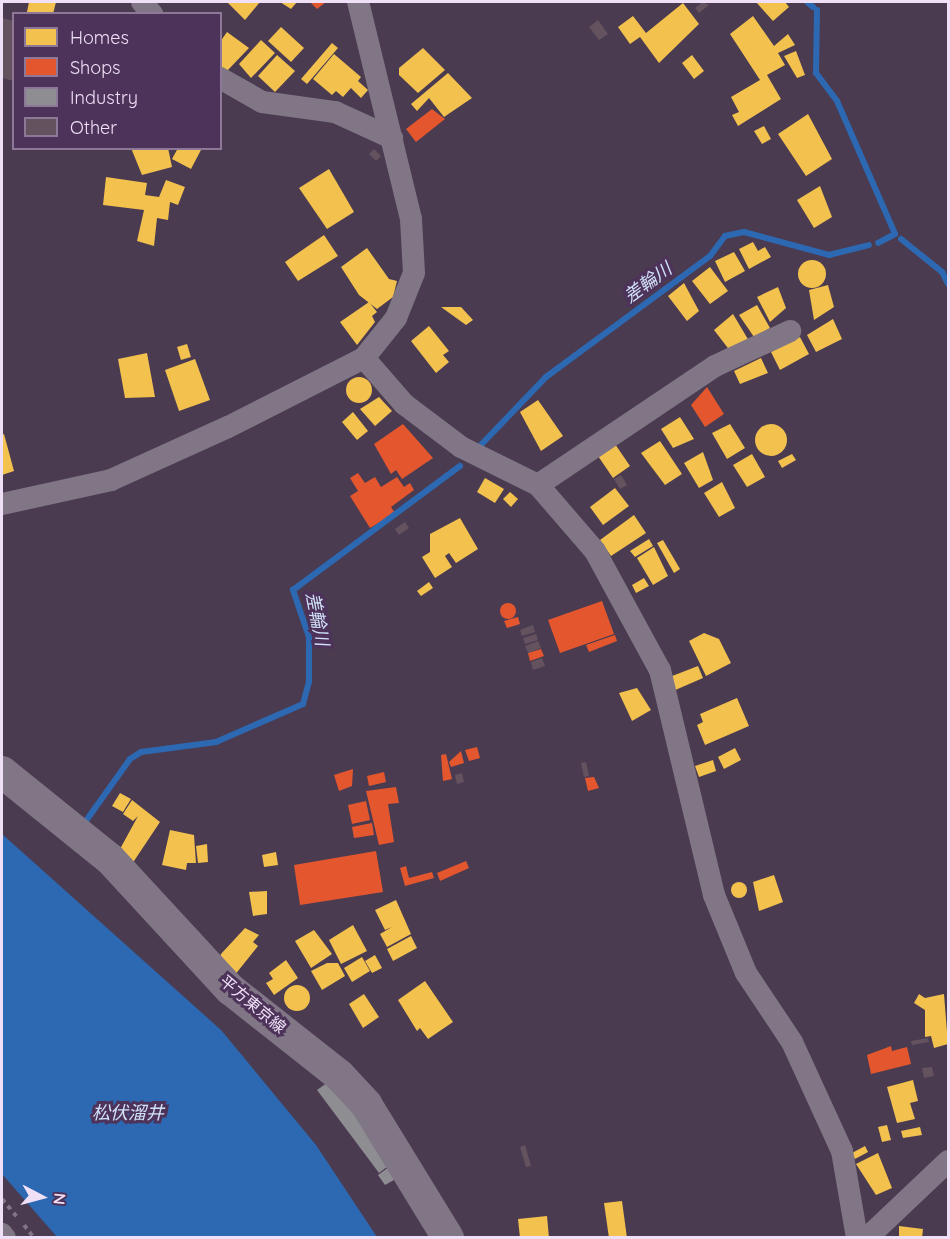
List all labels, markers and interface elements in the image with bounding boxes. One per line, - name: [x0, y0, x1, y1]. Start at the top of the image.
- legend: [12, 12, 222, 150]
- text: Homes: [70, 26, 129, 49]
- text: Shops: [70, 56, 121, 79]
- text: Industry: [70, 86, 138, 109]
- text: Other: [70, 116, 117, 139]
- water label: 差輪川: [620, 258, 676, 308]
- water label: 差輪川: [301, 590, 333, 648]
- street label: 平方東京線: [216, 971, 290, 1037]
- water label: 松伏溜井: [92, 1102, 164, 1124]
- north arrow: [12, 1167, 72, 1227]
- text: N: [49, 1192, 70, 1206]

